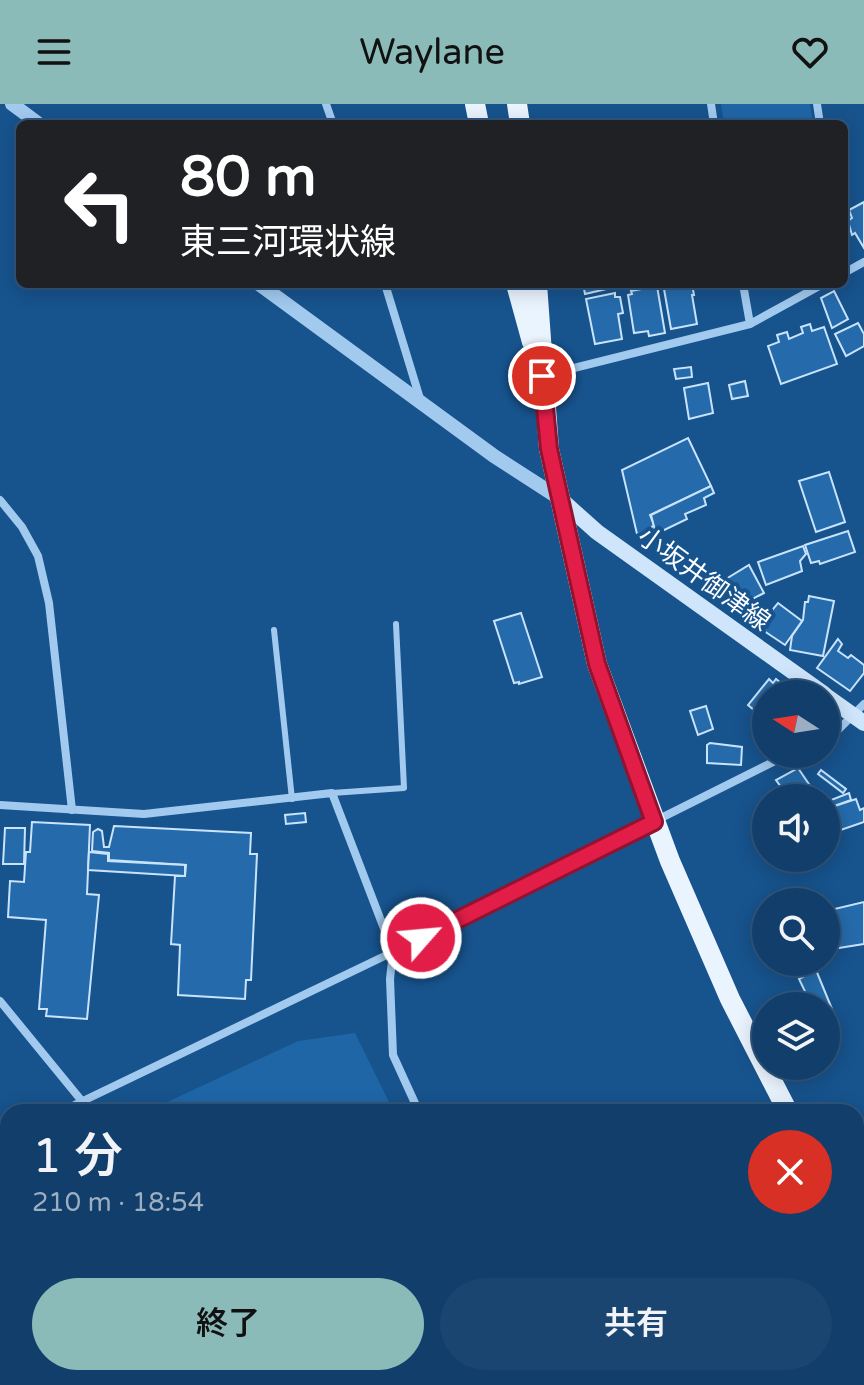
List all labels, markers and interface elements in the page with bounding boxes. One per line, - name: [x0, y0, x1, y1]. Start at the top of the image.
- icon: menu: [32, 30, 76, 74]
- icon: heart: [788, 30, 832, 74]
- text: Waylane: [359, 31, 505, 74]
- text: 80 m: [180, 144, 316, 211]
- icon: left: [48, 152, 152, 256]
- text: 東三河環状線: [180, 221, 396, 264]
- pin: [508, 342, 576, 410]
- icon: arrive: [520, 354, 564, 398]
- street label: 小坂井御津線: [632, 521, 776, 637]
- north arrow: [752, 680, 840, 768]
- map controls: [752, 680, 840, 1080]
- button: sound: [752, 784, 840, 872]
- button: search: [752, 888, 840, 976]
- position arrow: [379, 896, 463, 980]
- button: layers: [752, 992, 840, 1080]
- text: 1 分: [32, 1128, 123, 1186]
- button: close: [748, 1130, 832, 1214]
- text: 210 m · 18:54: [32, 1187, 204, 1218]
- button: 終了: [32, 1278, 424, 1370]
- button: 共有: [440, 1278, 832, 1370]

